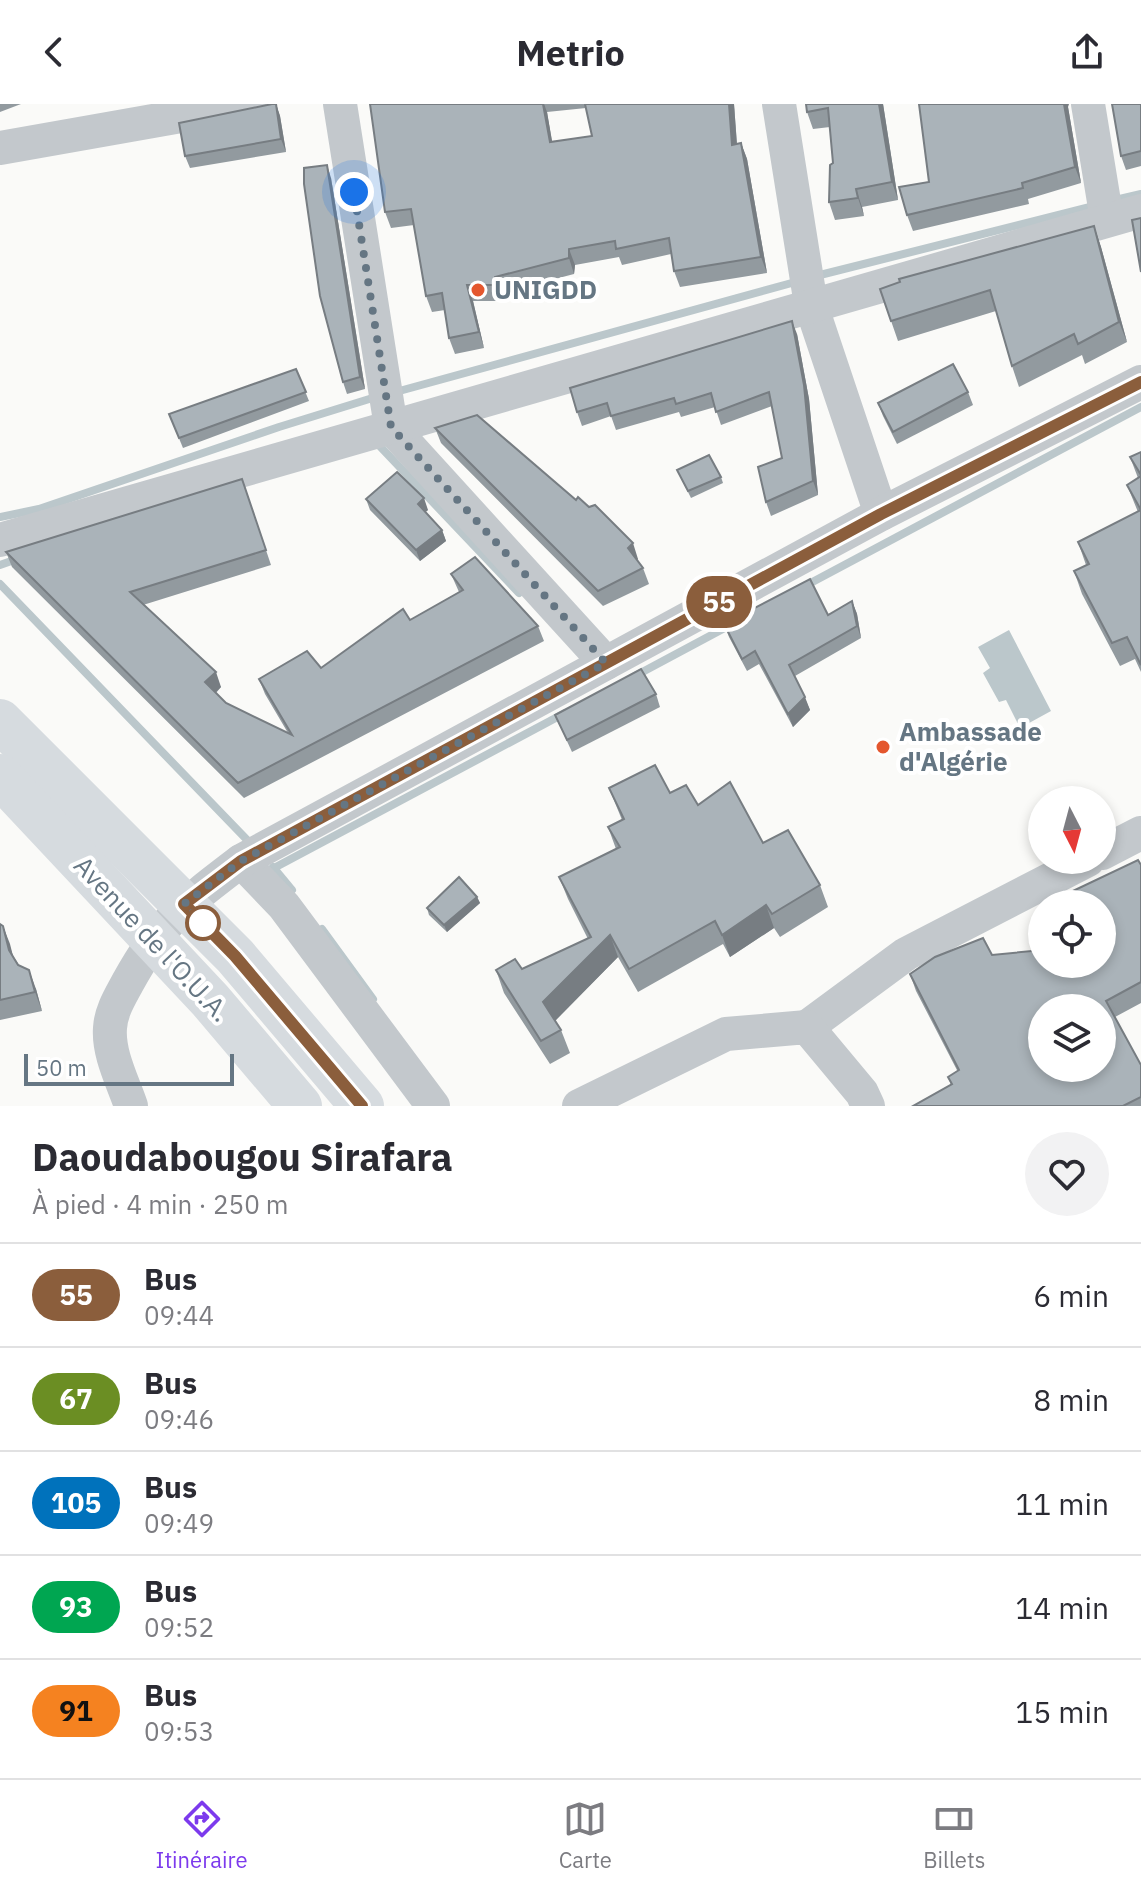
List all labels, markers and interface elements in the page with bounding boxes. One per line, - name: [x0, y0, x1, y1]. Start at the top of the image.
- text: Metrio: [516, 29, 625, 76]
- icon: back: [32, 30, 76, 74]
- icon: share: [1065, 30, 1109, 74]
- your location: [334, 172, 374, 212]
- place label: UNIGDD: [494, 272, 597, 306]
- marker: UNIGDD: [469, 281, 487, 299]
- line badge: 55: [683, 576, 755, 628]
- text: 55: [702, 583, 736, 620]
- place label: Ambassade d'Algérie: [899, 714, 1042, 778]
- marker: Ambassade d'Algérie: [874, 738, 892, 756]
- north arrow: [1028, 786, 1116, 874]
- map controls: [1028, 786, 1116, 1082]
- street label: Avenue de l'O.U.A.: [67, 848, 238, 1028]
- button: locate: [1028, 890, 1116, 978]
- unlabelled marker: [186, 906, 220, 940]
- button: layers: [1028, 994, 1116, 1082]
- scale bar: [24, 1050, 234, 1086]
- text: 50 m: [36, 1053, 87, 1082]
- text: Daoudabougou Sirafara: [32, 1132, 453, 1181]
- button: heart: [1025, 1132, 1109, 1216]
- text: À pied · 4 min · 250 m: [32, 1187, 289, 1221]
- text: Bus: [144, 1259, 197, 1298]
- text: 55: [59, 1276, 93, 1313]
- text: 6 min: [1033, 1276, 1109, 1315]
- text: 09:44: [144, 1298, 214, 1332]
- text: Bus: [144, 1363, 197, 1402]
- text: 67: [59, 1380, 93, 1417]
- text: 8 min: [1033, 1380, 1109, 1419]
- text: 09:46: [144, 1402, 214, 1436]
- text: Bus: [144, 1467, 197, 1506]
- text: 105: [51, 1484, 101, 1521]
- text: 11 min: [1015, 1484, 1109, 1523]
- text: 09:49: [144, 1506, 214, 1540]
- text: Bus: [144, 1571, 197, 1610]
- text: 93: [59, 1588, 93, 1625]
- text: 14 min: [1015, 1588, 1109, 1627]
- text: 09:52: [144, 1610, 214, 1644]
- text: Bus: [144, 1675, 197, 1714]
- text: 91: [59, 1692, 93, 1729]
- text: 15 min: [1015, 1692, 1109, 1731]
- text: 09:53: [144, 1714, 214, 1748]
- tab: Itinéraire: [156, 1797, 247, 1874]
- tab: Carte: [559, 1797, 612, 1874]
- tab: Billets: [923, 1797, 985, 1874]

